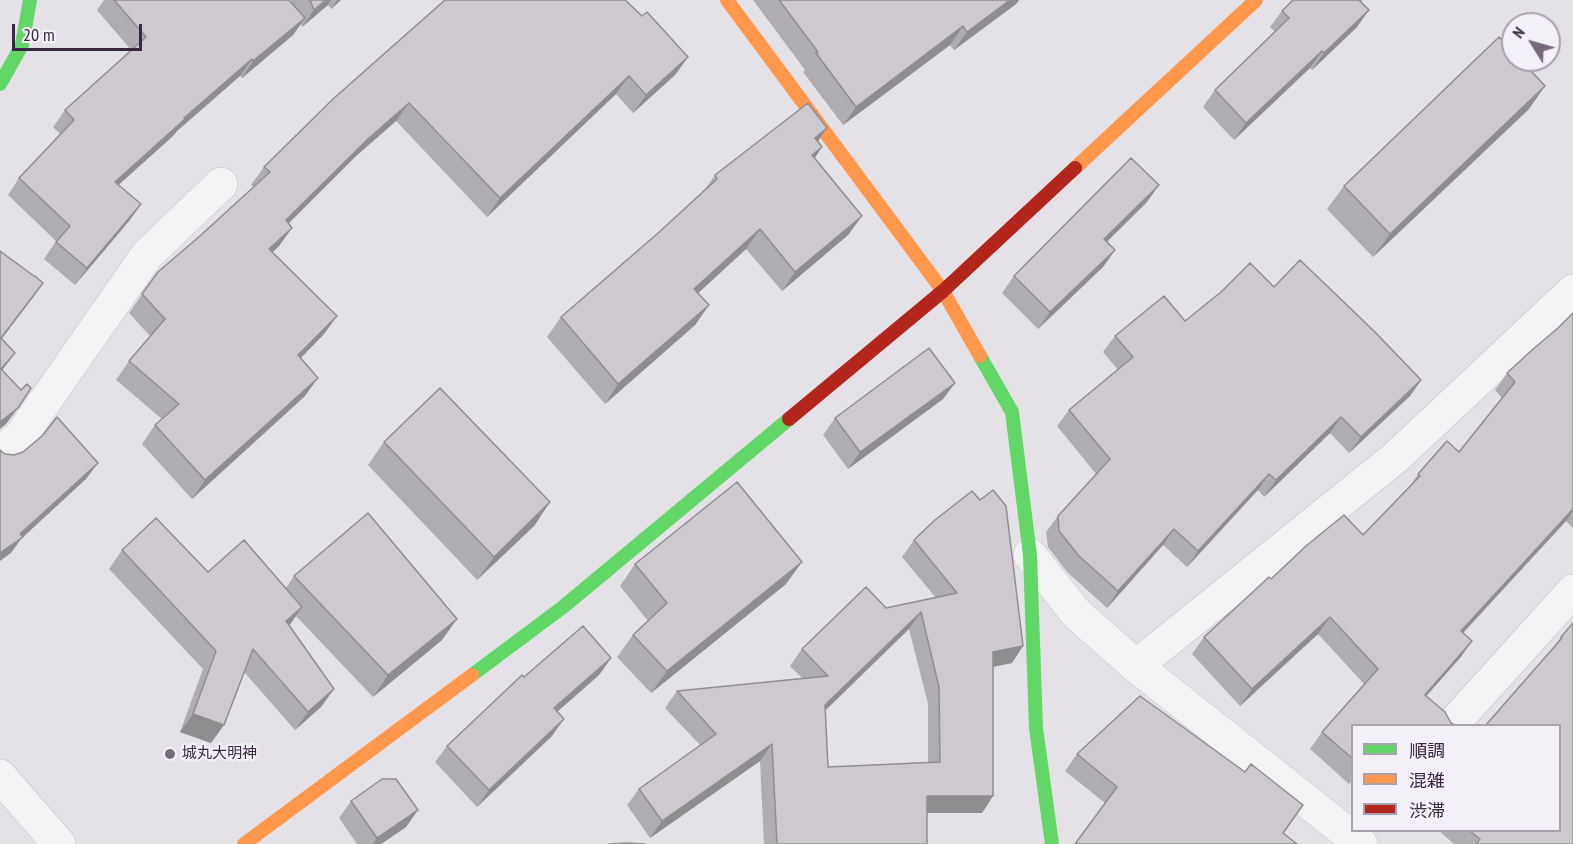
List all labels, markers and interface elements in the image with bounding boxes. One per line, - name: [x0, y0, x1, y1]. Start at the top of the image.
- scale bar: [15, 12, 146, 50]
- north arrow: [1501, 12, 1561, 72]
- text: 20 m: [23, 23, 55, 46]
- text: N: [1508, 23, 1529, 42]
- legend: [1351, 724, 1561, 832]
- text: 順調: [1409, 739, 1445, 762]
- place label: 城丸大明神: [182, 745, 257, 763]
- marker: 城丸大明神: [163, 747, 177, 761]
- text: 混雑: [1409, 769, 1445, 792]
- text: 渋滞: [1409, 799, 1445, 822]

